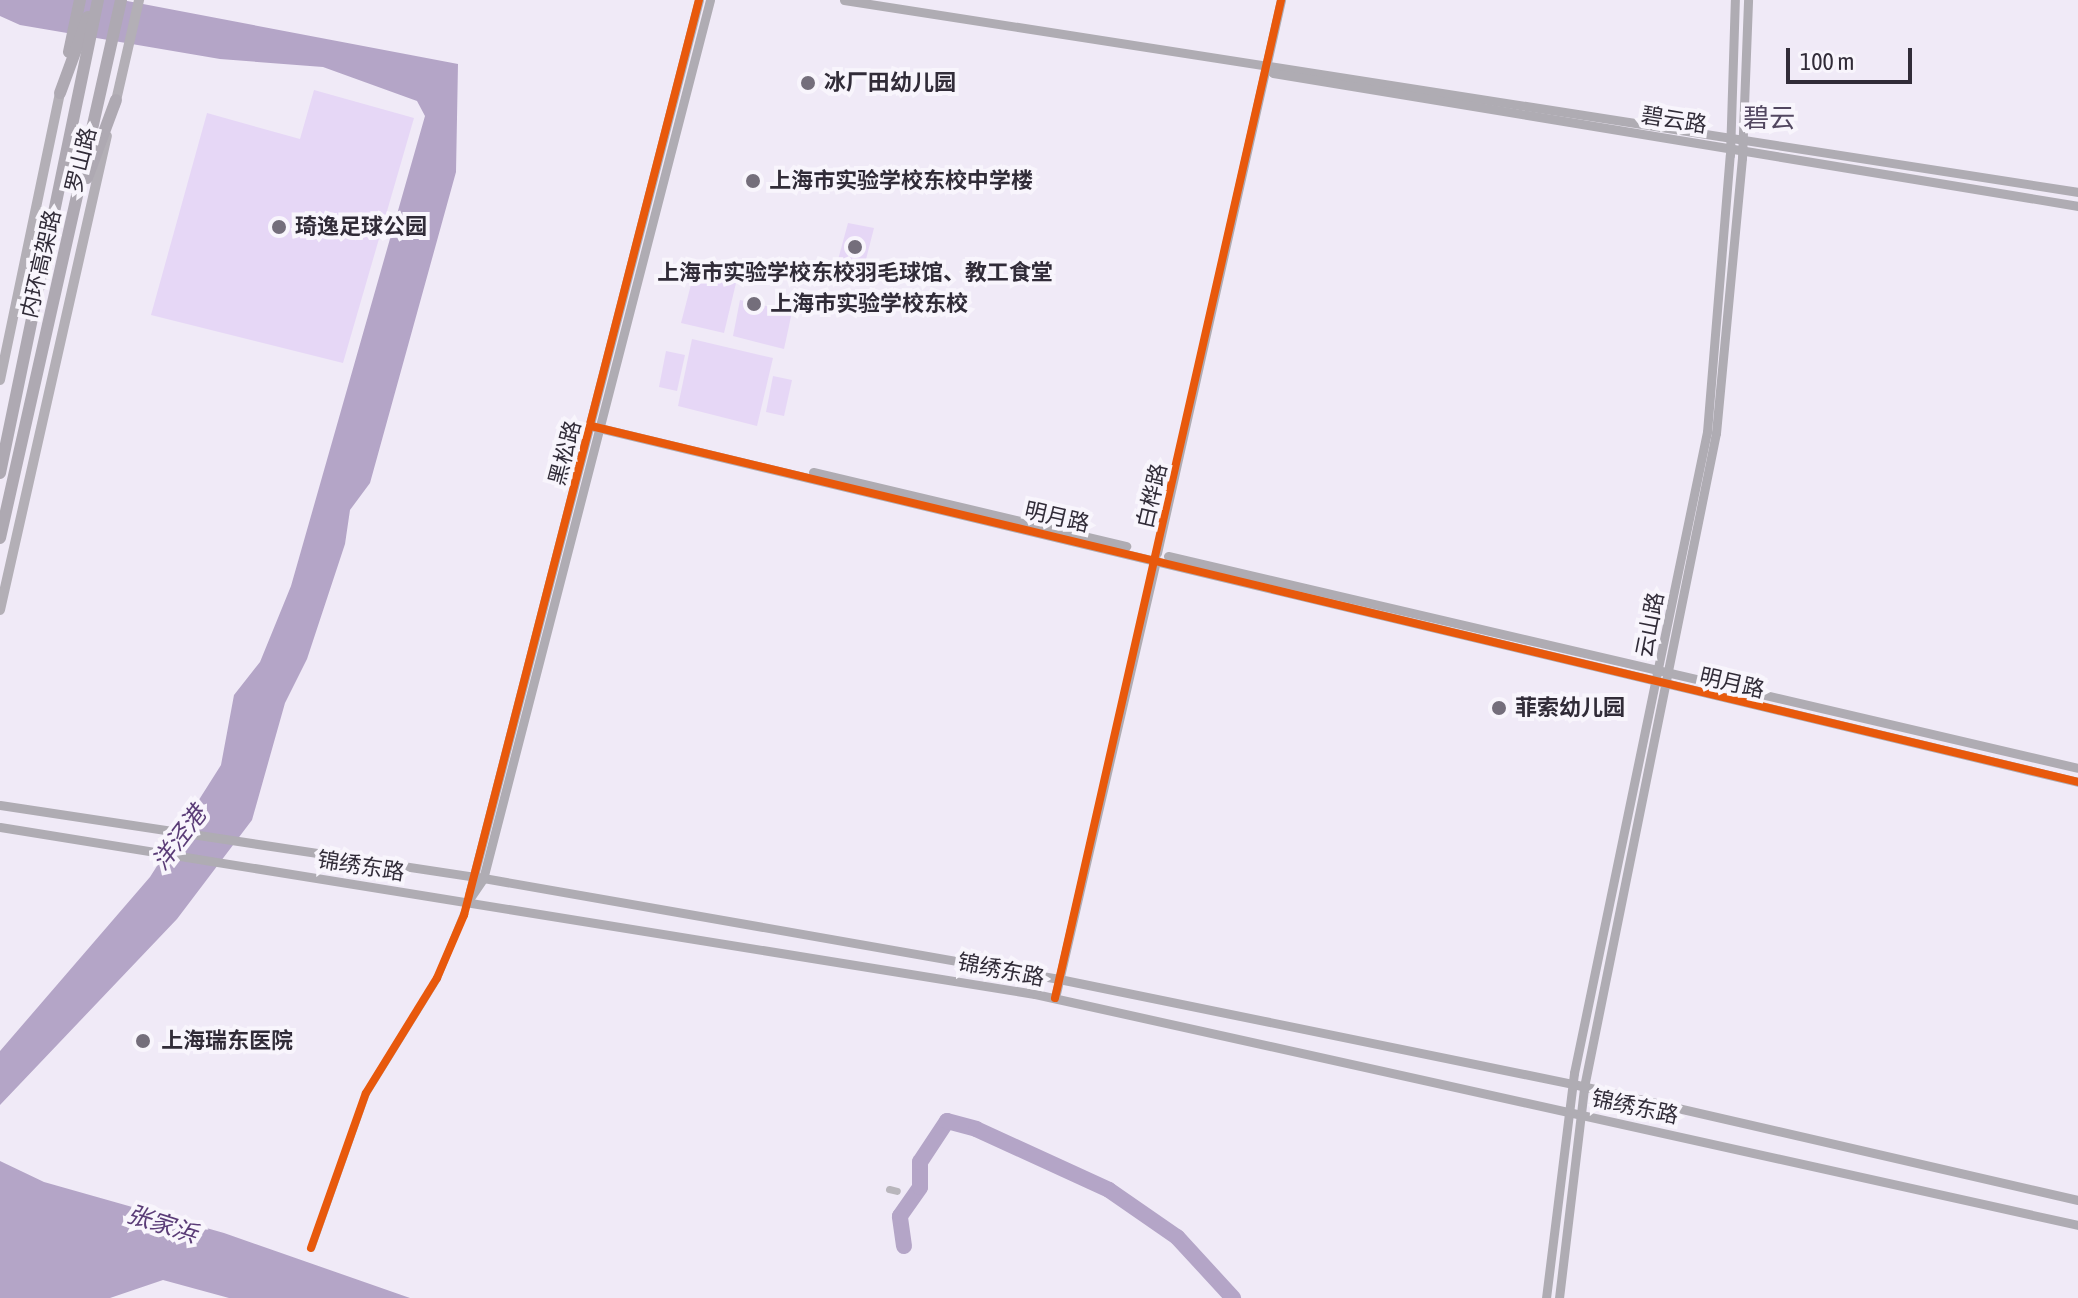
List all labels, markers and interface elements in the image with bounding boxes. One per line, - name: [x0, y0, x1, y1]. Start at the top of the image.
- scale bar: [1790, 32, 1916, 82]
- text: 100 m: [1800, 48, 1854, 75]
- place label: 冰厂田幼儿园: [824, 70, 956, 96]
- marker: 冰厂田幼儿园: [799, 74, 817, 92]
- street label: 碧云路: [1639, 102, 1709, 138]
- district label: 碧云: [1743, 103, 1795, 135]
- street label: 罗山路: [60, 125, 102, 195]
- place label: 上海市实验学校东校中学楼: [769, 168, 1033, 194]
- marker: 上海市实验学校东校中学楼: [744, 172, 762, 190]
- street label: 内环高架路: [16, 207, 66, 321]
- place label: 琦逸足球公园: [295, 214, 427, 240]
- marker: 琦逸足球公园: [270, 218, 288, 236]
- marker: 上海市实验学校东校羽毛球馆、教工食堂: [846, 238, 864, 256]
- place label: 上海市实验学校东校羽毛球馆、教工食堂: [657, 260, 1053, 286]
- place label: 上海市实验学校东校: [770, 291, 968, 317]
- marker: 上海市实验学校东校: [745, 295, 763, 313]
- street label: 黑松路: [544, 418, 586, 488]
- street label: 白桦路: [1132, 461, 1172, 531]
- street label: 明月路: [1022, 497, 1092, 537]
- street label: 云山路: [1631, 590, 1669, 660]
- street label: 明月路: [1697, 663, 1767, 703]
- place label: 菲索幼儿园: [1515, 695, 1625, 721]
- marker: 菲索幼儿园: [1490, 699, 1508, 717]
- water label: 洋泾港: [146, 801, 212, 875]
- street label: 锦绣东路: [315, 846, 407, 886]
- street label: 锦绣东路: [955, 949, 1047, 991]
- place label: 上海瑞东医院: [161, 1028, 293, 1054]
- marker: 上海瑞东医院: [132, 1030, 154, 1052]
- street label: 锦绣东路: [1589, 1085, 1681, 1129]
- water label: 张家浜: [123, 1199, 201, 1249]

